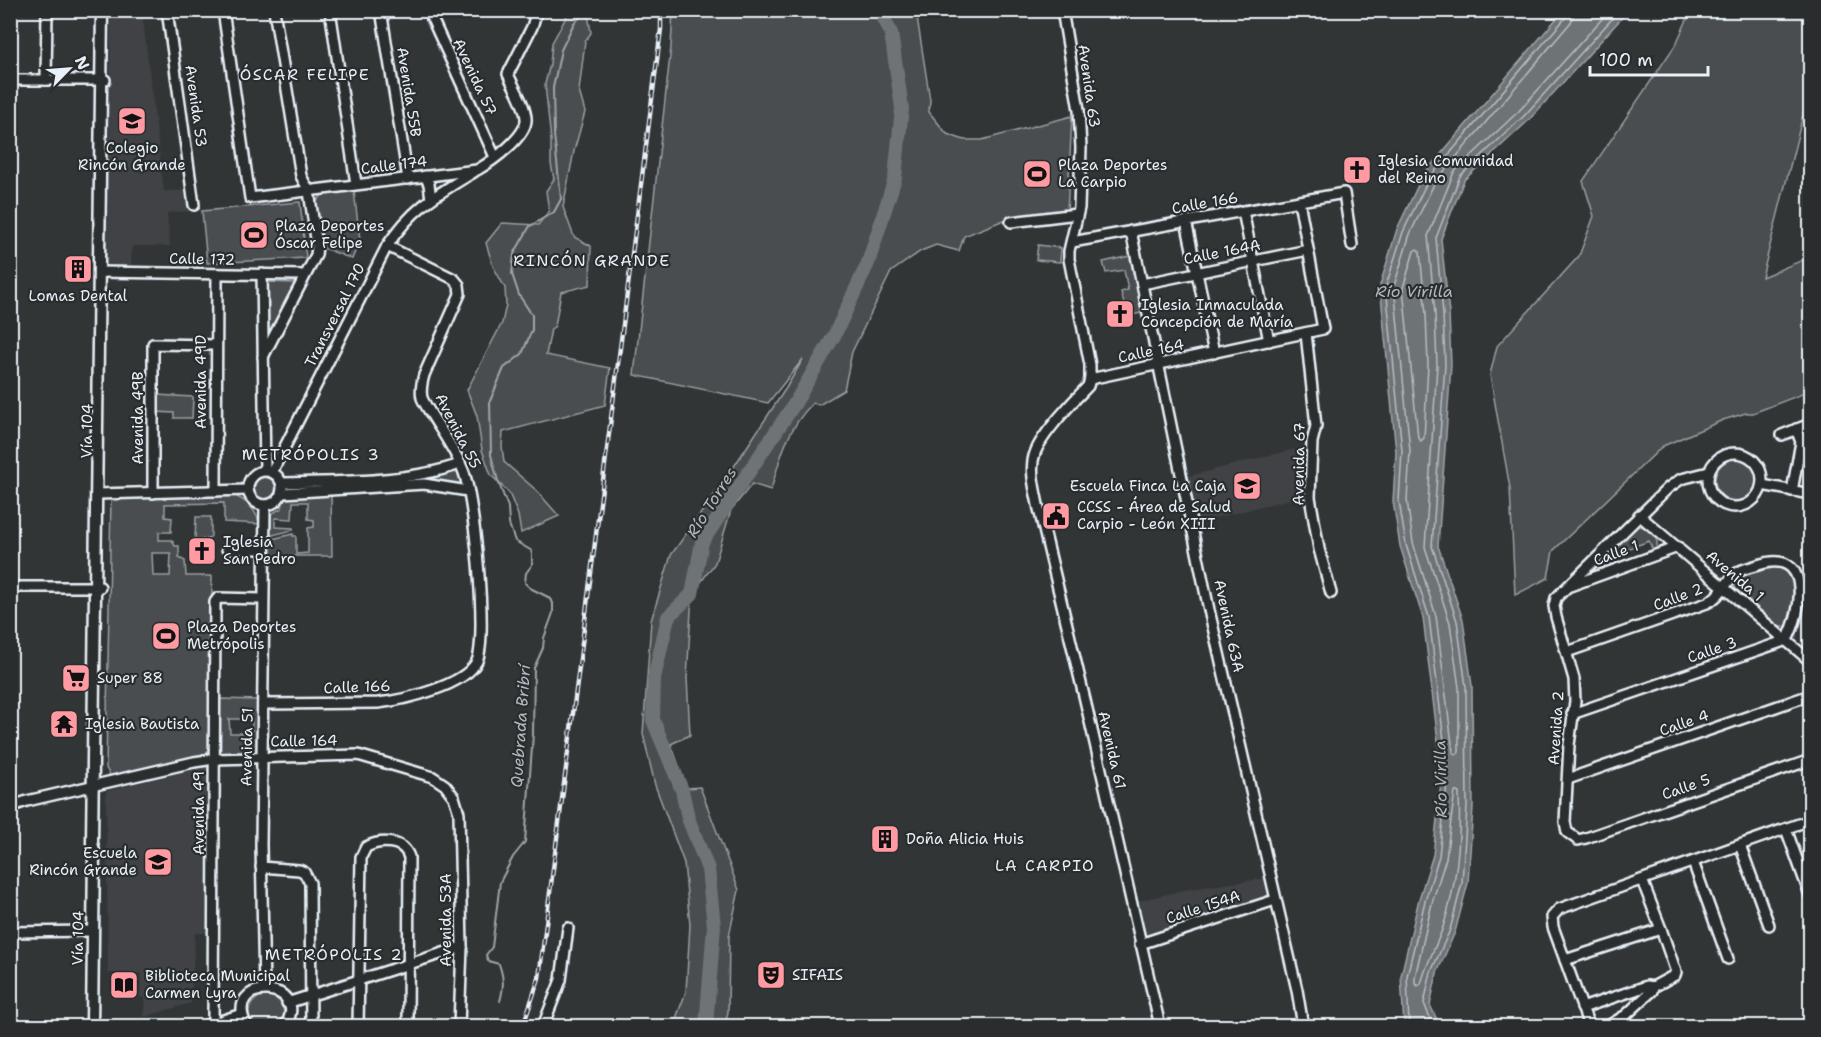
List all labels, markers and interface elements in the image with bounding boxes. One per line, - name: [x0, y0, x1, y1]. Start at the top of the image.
- street label: Avenida 57: [448, 35, 502, 119]
- north arrow: [39, 39, 99, 99]
- scale bar: [1590, 39, 1708, 77]
- street label: Avenida 63: [1073, 43, 1105, 129]
- street label: Avenida 55B: [392, 46, 426, 138]
- text: 100 m: [1599, 48, 1653, 72]
- text: N: [70, 53, 94, 73]
- street label: Avenida 53: [180, 64, 212, 148]
- district label: ÓSCAR FELIPE: [240, 64, 370, 85]
- school or university icon: Colegio Rincón Grande: [116, 105, 148, 137]
- place label: Colegio Rincón Grande: [78, 138, 186, 175]
- street label: Calle 174: [360, 151, 428, 179]
- place label: Iglesia Comunidad del Reino: [1378, 151, 1514, 188]
- church icon: Iglesia Comunidad del Reino: [1341, 154, 1373, 186]
- place label: Plaza Deportes La Carpio: [1058, 155, 1167, 192]
- sports icon: Plaza Deportes La Carpio: [1021, 158, 1053, 190]
- street label: Calle 166: [1170, 187, 1240, 219]
- place label: Plaza Deportes Óscar Felipe: [275, 216, 384, 253]
- sports icon: Plaza Deportes Óscar Felipe: [238, 219, 270, 251]
- street label: Calle 164A: [1182, 235, 1262, 269]
- street label: Calle 172: [169, 248, 235, 270]
- district label: RINCÓN GRANDE: [513, 250, 671, 271]
- building icon: Lomas Dental: [62, 253, 94, 285]
- street label: Transversal 170: [300, 260, 370, 370]
- water label: Río Virilla: [1375, 281, 1453, 302]
- place label: Lomas Dental: [29, 286, 128, 306]
- place label: Iglesia Inmaculada Concepción de María: [1141, 295, 1294, 332]
- church icon: Iglesia Inmaculada Concepción de María: [1104, 298, 1136, 330]
- street label: Calle 164: [1116, 334, 1186, 368]
- street label: Avenida 49D: [191, 335, 211, 429]
- street label: Avenida 49B: [128, 371, 148, 465]
- street label: Avenida 55: [431, 390, 485, 472]
- street label: Vía 104: [77, 403, 97, 459]
- street label: Avenida 67: [1288, 422, 1310, 506]
- district label: METRÓPOLIS 3: [242, 444, 380, 465]
- water label: Río Torres: [681, 463, 741, 542]
- school or university icon: Escuela Finca La Caja: [1231, 470, 1263, 502]
- place label: Escuela Finca La Caja: [1070, 476, 1227, 496]
- place label: CCSS - Área de Salud Carpio - León XIII: [1077, 496, 1232, 534]
- public building icon: CCSS - Área de Salud Carpio - León XIII: [1040, 500, 1072, 532]
- place label: Iglesia San Pedro: [223, 532, 296, 569]
- church icon: Iglesia San Pedro: [186, 535, 218, 567]
- street label: Calle 1: [1590, 536, 1642, 570]
- street label: Avenida 1: [1702, 546, 1768, 606]
- street label: Avenida 63A: [1209, 578, 1249, 674]
- street label: Calle 2: [1650, 578, 1706, 616]
- place label: Plaza Deportes Metrópolis: [187, 617, 296, 654]
- sports icon: Plaza Deportes Metrópolis: [150, 620, 182, 652]
- street label: Calle 3: [1685, 632, 1739, 668]
- supermarket icon: Super 88: [60, 662, 92, 694]
- water label: Quebrada Bribrí: [506, 662, 535, 788]
- place label: Super 88: [97, 668, 163, 688]
- street label: Calle 166: [323, 676, 391, 698]
- street label: Avenida 2: [1543, 690, 1569, 766]
- street label: Calle 4: [1657, 705, 1711, 741]
- street label: Avenida 51: [236, 707, 258, 787]
- temple icon: Iglesia Bautista: [48, 708, 80, 740]
- street label: Avenida 61: [1093, 709, 1131, 791]
- place label: Iglesia Bautista: [85, 714, 200, 734]
- street label: Calle 164: [270, 730, 338, 752]
- water label: Río Virilla: [1429, 740, 1452, 818]
- street label: Calle 5: [1659, 769, 1713, 805]
- street label: Avenida 49: [189, 771, 209, 855]
- building icon: Doña Alicia Huis: [869, 823, 901, 855]
- place label: Doña Alicia Huis: [906, 829, 1024, 849]
- place label: Escuela Rincón Grande: [29, 843, 138, 880]
- school or university icon: Escuela Rincón Grande: [142, 846, 174, 878]
- district label: LA CARPIO: [995, 855, 1095, 876]
- street label: Avenida 53A: [436, 873, 456, 967]
- street label: Calle 154A: [1163, 886, 1243, 928]
- street label: Vía 104: [68, 910, 88, 966]
- district label: METRÓPOLIS 2: [265, 944, 403, 965]
- theatre icon: SIFAIS: [755, 959, 787, 991]
- place label: SIFAIS: [792, 965, 843, 985]
- place label: Biblioteca Municipal Carmen Lyra: [145, 966, 290, 1003]
- library icon: Biblioteca Municipal Carmen Lyra: [108, 969, 140, 1001]

